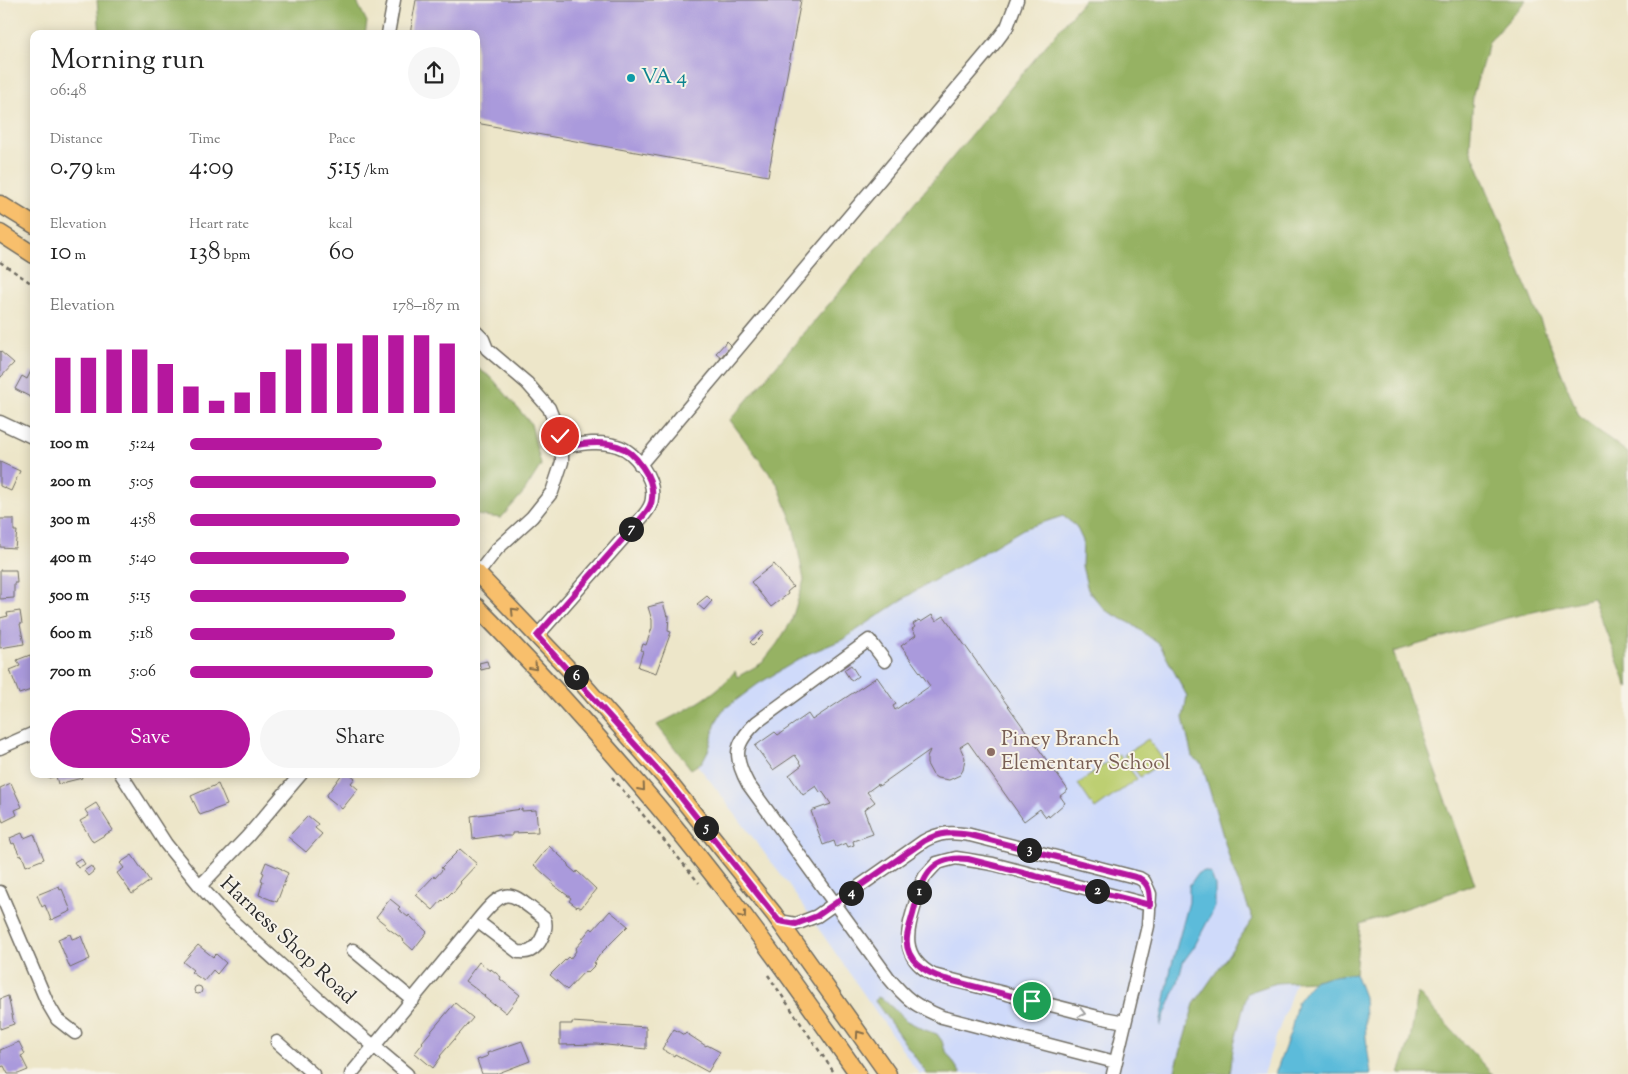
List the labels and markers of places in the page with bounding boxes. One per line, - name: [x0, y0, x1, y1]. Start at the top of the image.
- place label: VA 4: [641, 63, 687, 93]
- marker: VA 4: [625, 72, 637, 84]
- pin: [539, 415, 581, 457]
- pin: 7: [618, 516, 644, 542]
- pin: 6: [564, 664, 588, 690]
- place label: Piney Branch Elementary School: [1001, 725, 1171, 779]
- marker: Piney Branch Elementary School: [985, 746, 997, 758]
- pin: 5: [694, 816, 718, 840]
- pin: 3: [1016, 838, 1042, 862]
- pin: 2: [1084, 878, 1110, 904]
- pin: 4: [838, 880, 864, 906]
- pin: 1: [906, 880, 932, 904]
- pin: [1011, 980, 1053, 1022]

